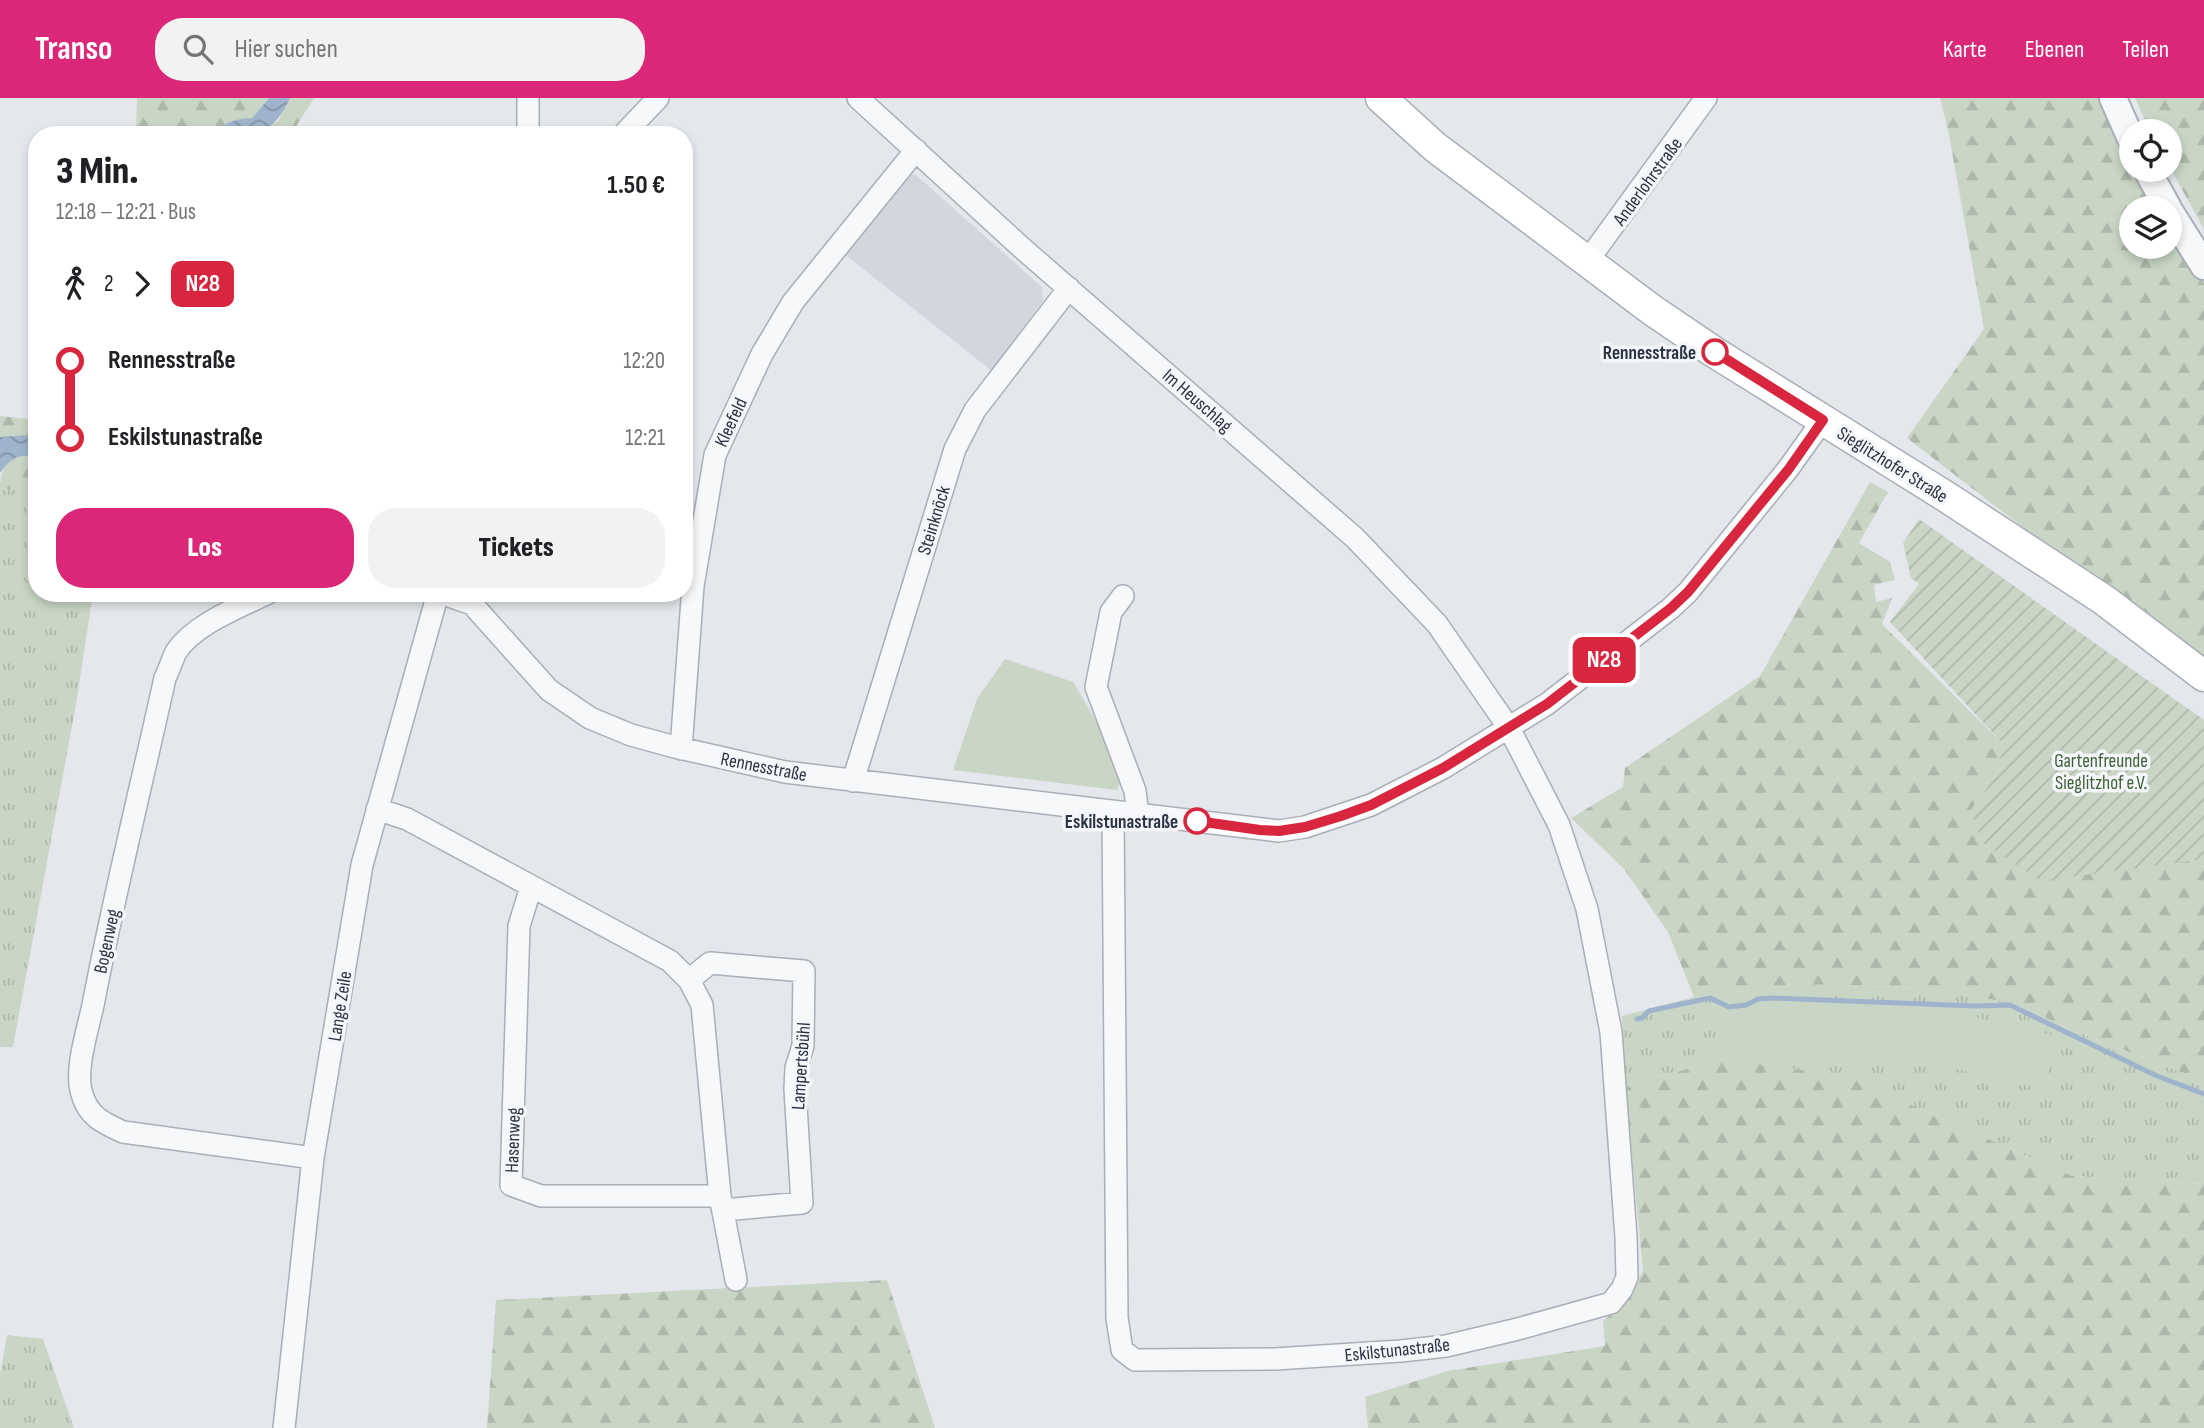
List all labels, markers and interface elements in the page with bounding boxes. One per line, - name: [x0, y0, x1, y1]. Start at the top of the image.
- search box: [155, 18, 645, 81]
- text: Transo: [35, 29, 113, 69]
- icon: search: [179, 30, 217, 68]
- text: Hier suchen: [235, 34, 338, 65]
- text: Karte: [1943, 35, 1987, 64]
- text: Ebenen: [2025, 35, 2084, 64]
- text: Teilen: [2122, 35, 2169, 64]
- map controls: [2119, 119, 2182, 259]
- button: locate: [2119, 119, 2182, 182]
- street label: Anderlohrstraße: [1608, 133, 1688, 231]
- text: 3 Min.: [56, 149, 139, 194]
- text: 1.50 €: [607, 170, 665, 201]
- button: layers: [2119, 196, 2182, 259]
- text: 12:18 – 12:21 · Bus: [56, 198, 196, 226]
- icon: walk: [56, 265, 94, 303]
- icon: forward: [123, 265, 161, 303]
- text: N28: [185, 269, 220, 298]
- text: 2: [104, 270, 113, 298]
- marker: Rennesstraße: [1702, 339, 1728, 365]
- place label: Rennesstraße: [1603, 342, 1696, 365]
- text: Rennesstraße: [108, 345, 236, 376]
- text: 12:20: [623, 347, 665, 375]
- street label: Im Heuschlag: [1157, 364, 1237, 438]
- street label: Kleefeld: [710, 394, 753, 451]
- text: Eskilstunastraße: [108, 422, 263, 453]
- street label: Sieglitzhofer Straße: [1833, 422, 1952, 508]
- text: 12:21: [625, 424, 665, 452]
- street label: Steinknöck: [913, 482, 956, 558]
- button: Los: [56, 508, 354, 588]
- button: Tickets: [368, 508, 665, 588]
- line badge: N28: [1564, 637, 1644, 683]
- text: N28: [1587, 645, 1621, 674]
- street label: Rennesstraße: [719, 748, 809, 787]
- park label: Gartenfreunde Sieglitzhof e.V.: [2054, 750, 2148, 795]
- marker: Eskilstunastraße: [1184, 808, 1210, 834]
- place label: Eskilstunastraße: [1065, 811, 1178, 834]
- street label: Bogenweg: [89, 907, 126, 976]
- street label: Lange Zeile: [324, 970, 357, 1043]
- street label: Lampertsbühl: [787, 1022, 816, 1111]
- street label: Hasenweg: [501, 1107, 526, 1173]
- street label: Eskilstunastraße: [1343, 1334, 1451, 1367]

